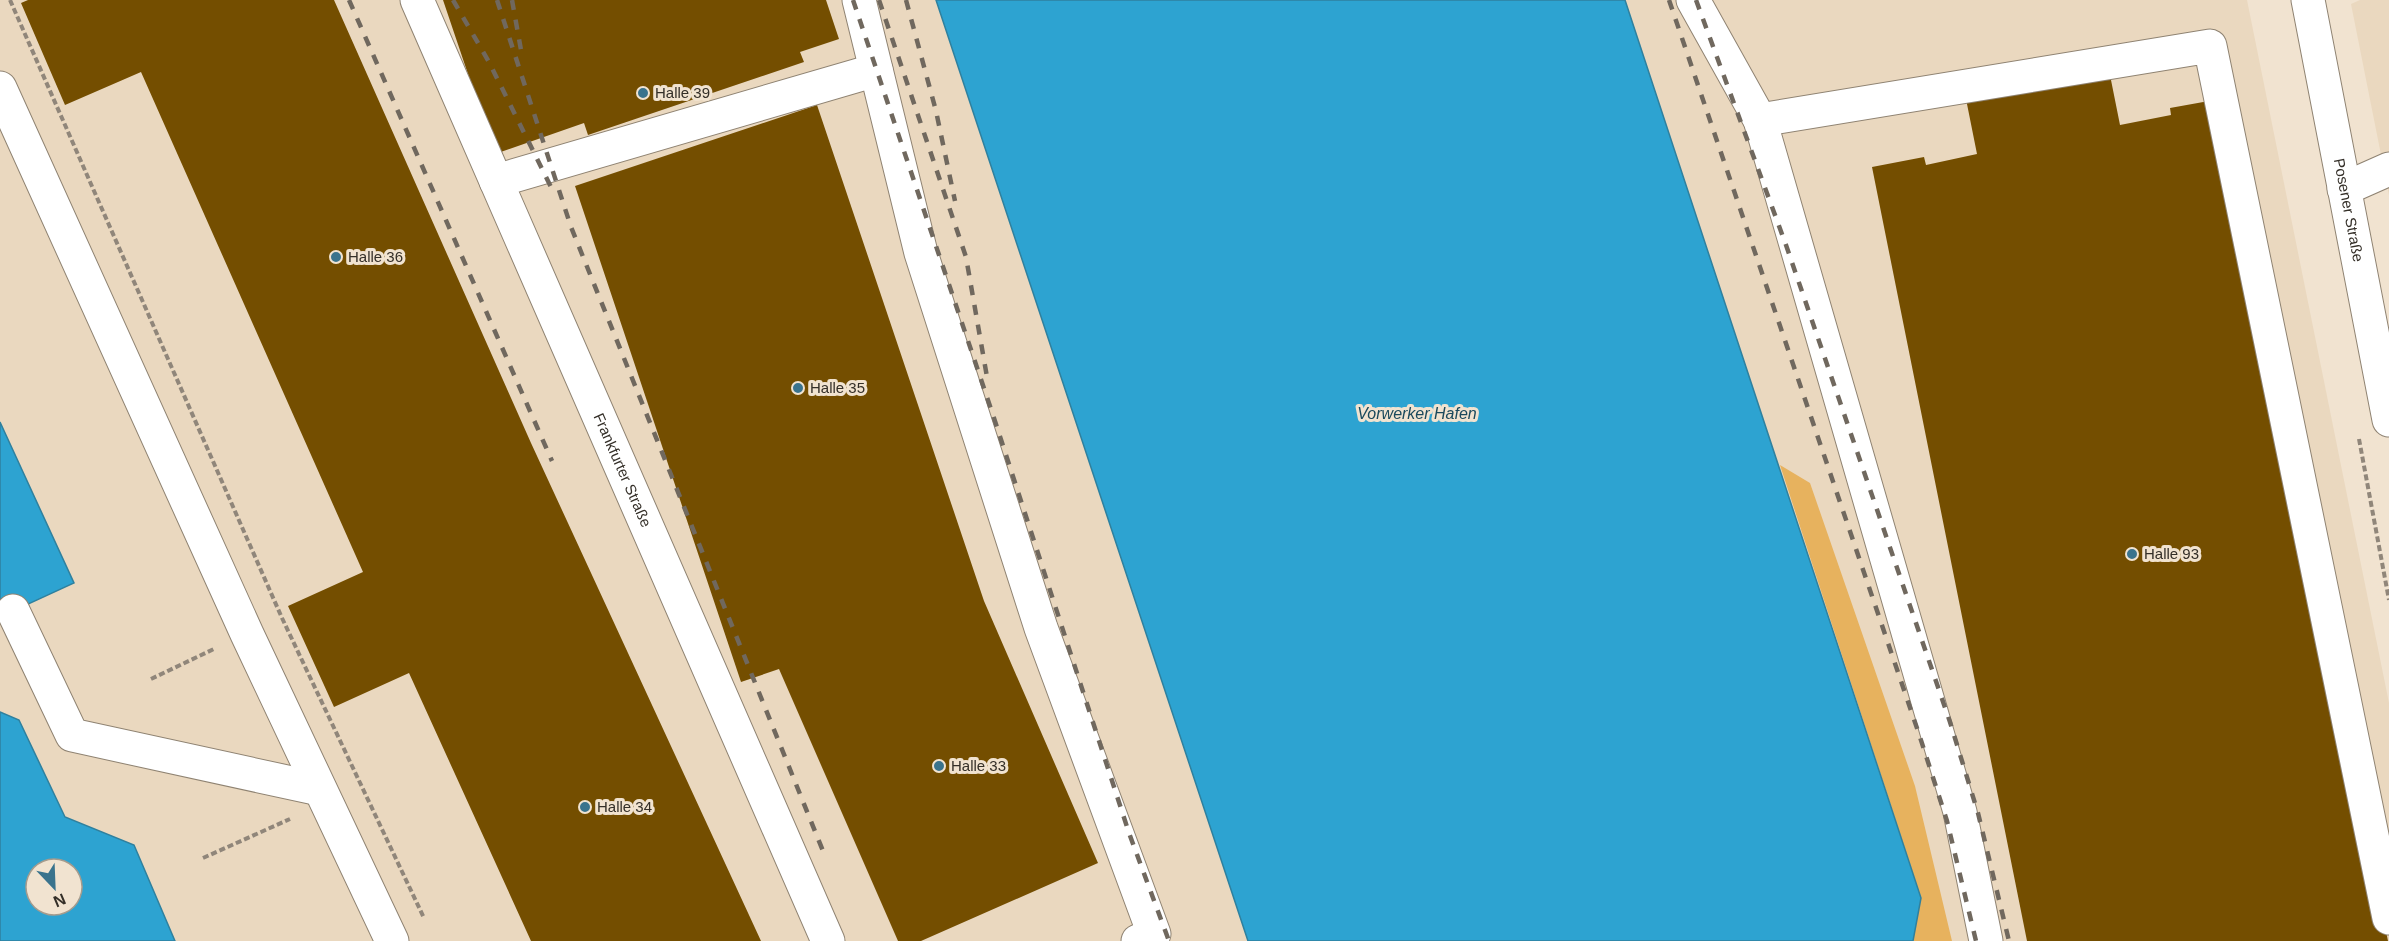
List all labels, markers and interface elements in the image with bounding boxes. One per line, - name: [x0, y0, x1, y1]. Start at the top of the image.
- place label: Halle 39: [655, 84, 710, 101]
- marker: Halle 39: [636, 86, 650, 100]
- street label: Posener Straße: [2331, 157, 2367, 263]
- place label: Halle 36: [348, 248, 403, 265]
- marker: Halle 36: [329, 250, 343, 264]
- place label: Halle 35: [810, 379, 865, 396]
- marker: Halle 35: [791, 381, 805, 395]
- water label: Vorwerker Hafen: [1357, 405, 1477, 422]
- street label: Frankfurter Straße: [590, 410, 655, 529]
- place label: Halle 93: [2144, 545, 2199, 562]
- marker: Halle 93: [2125, 547, 2139, 561]
- place label: Halle 33: [951, 757, 1006, 774]
- marker: Halle 33: [932, 759, 946, 773]
- place label: Halle 34: [597, 798, 652, 815]
- marker: Halle 34: [578, 800, 592, 814]
- north arrow: [24, 857, 84, 917]
- text: N: [51, 890, 68, 910]

